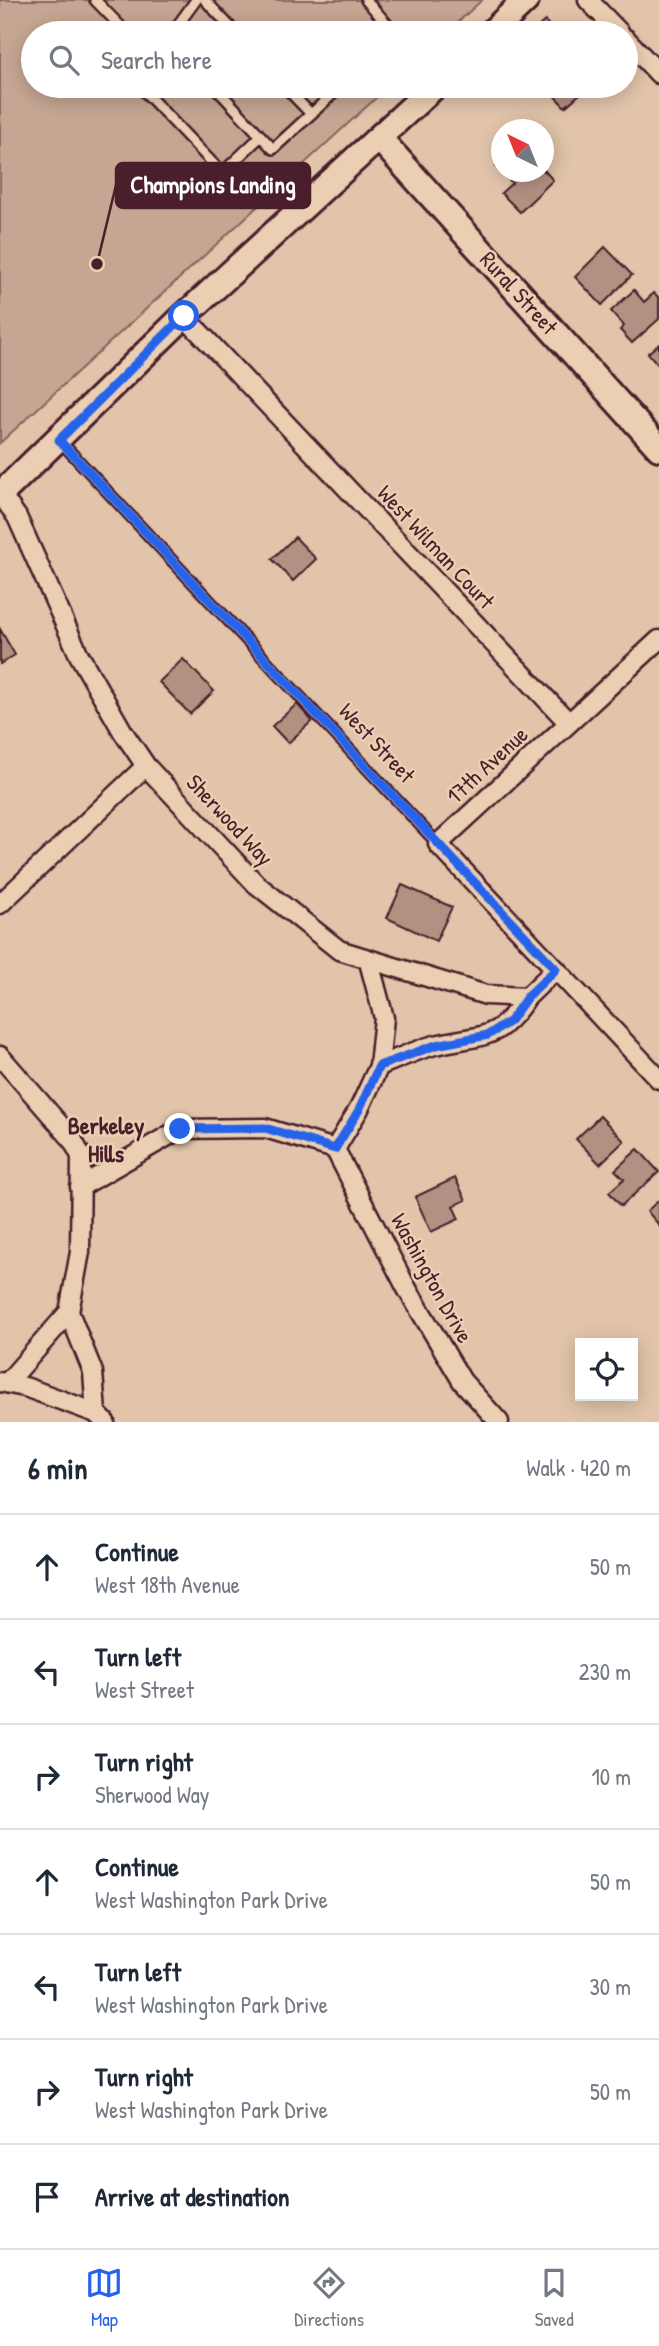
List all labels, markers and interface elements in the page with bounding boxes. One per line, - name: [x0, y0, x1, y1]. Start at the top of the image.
- search box: [21, 21, 638, 98]
- icon: search: [45, 41, 83, 79]
- text: Search here: [101, 42, 212, 77]
- north arrow: [491, 119, 554, 182]
- callout: Champions Landing: [116, 163, 310, 208]
- text: Champions Landing: [130, 168, 296, 201]
- street label: Rural Street: [474, 244, 566, 342]
- route start: [168, 300, 199, 331]
- street label: West Wilman Court: [371, 478, 503, 616]
- street label: West Street: [332, 696, 423, 790]
- street label: 17th Avenue: [439, 719, 534, 810]
- street label: Sherwood Way: [180, 767, 281, 872]
- district label: Berkeley Hills: [68, 1109, 144, 1169]
- route end: [164, 1113, 195, 1144]
- street label: Washington Drive: [384, 1207, 481, 1348]
- map controls: [575, 1338, 638, 1401]
- button: locate: [575, 1338, 638, 1401]
- text: 6 min: [28, 1448, 88, 1488]
- text: Walk · 420 m: [526, 1452, 631, 1483]
- text: Continue: [95, 1534, 179, 1569]
- icon: ahead: [28, 1548, 66, 1586]
- text: 50 m: [590, 1551, 631, 1582]
- text: West 18th Avenue: [95, 1569, 240, 1600]
- text: Turn left: [95, 1639, 181, 1674]
- icon: left: [28, 1653, 66, 1691]
- text: 230 m: [579, 1656, 631, 1687]
- text: West Street: [95, 1674, 194, 1705]
- text: Turn right: [95, 1744, 193, 1779]
- icon: right: [28, 1758, 66, 1796]
- text: 10 m: [591, 1761, 631, 1792]
- text: Sherwood Way: [95, 1779, 210, 1810]
- text: Continue: [95, 1849, 179, 1884]
- icon: ahead: [28, 1863, 66, 1901]
- text: 50 m: [590, 1866, 631, 1897]
- text: West Washington Park Drive: [95, 1884, 328, 1915]
- text: Turn left: [95, 1954, 181, 1989]
- icon: left: [28, 1968, 66, 2006]
- text: 30 m: [589, 1971, 631, 2002]
- text: West Washington Park Drive: [95, 1989, 328, 2020]
- text: Turn right: [95, 2059, 193, 2094]
- icon: right: [28, 2073, 66, 2111]
- text: 50 m: [590, 2076, 631, 2107]
- text: West Washington Park Drive: [95, 2094, 328, 2125]
- icon: arrive: [28, 2178, 66, 2216]
- text: Arrive at destination: [95, 2179, 290, 2214]
- tab: Map: [85, 2264, 123, 2332]
- tab: Directions: [294, 2264, 364, 2332]
- tab: Saved: [535, 2264, 574, 2332]

